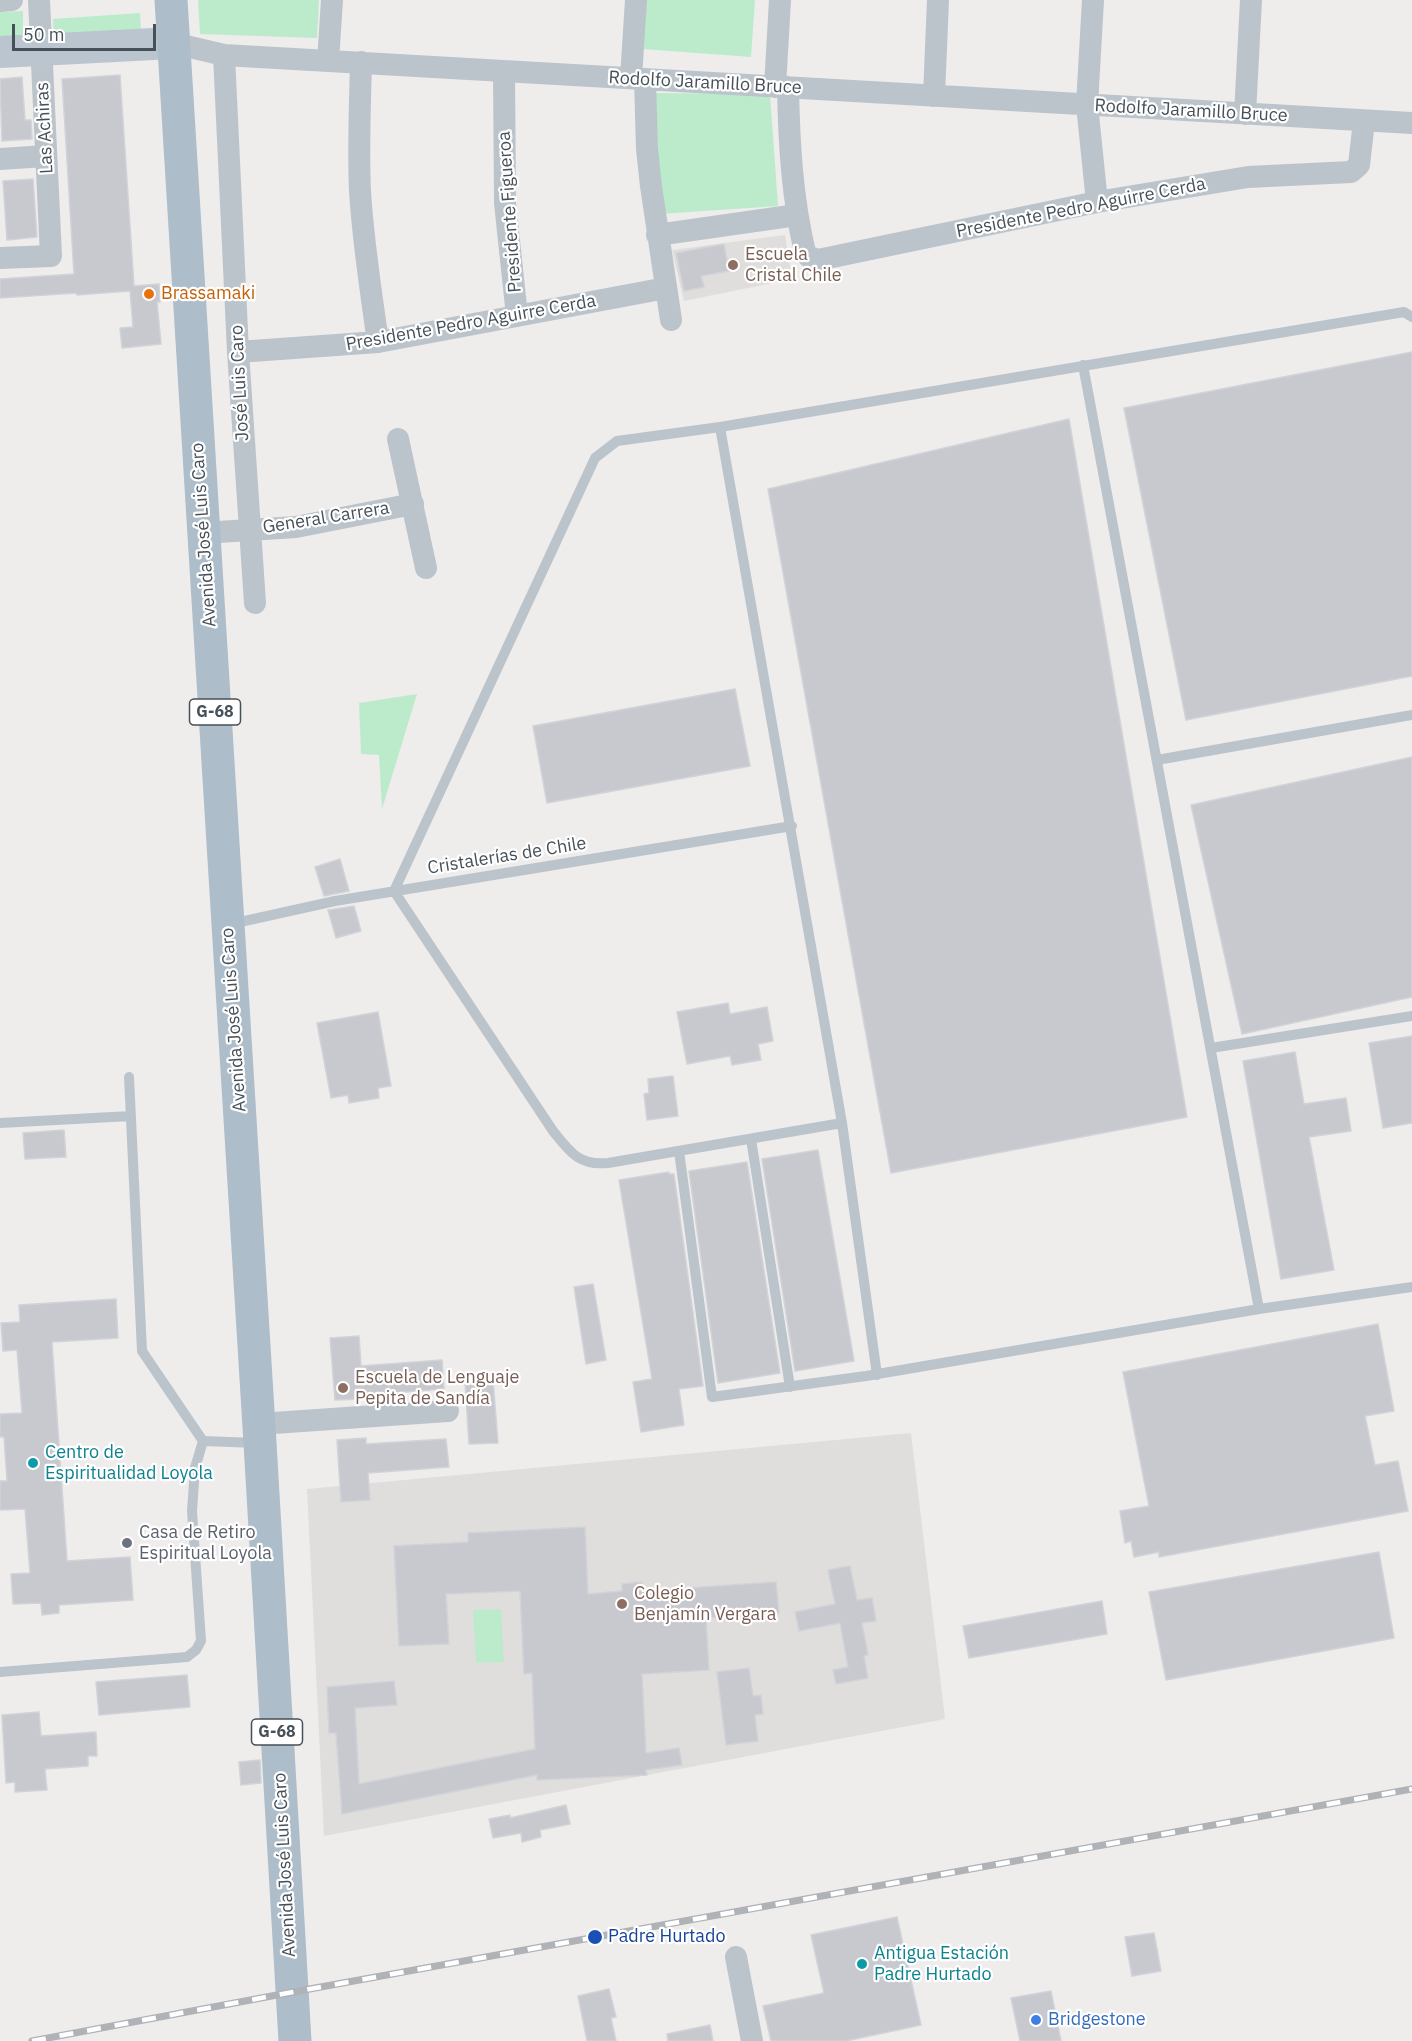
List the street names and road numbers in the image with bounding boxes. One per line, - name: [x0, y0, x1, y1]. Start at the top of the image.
- street label: Rodolfo Jaramillo Bruce: [608, 67, 802, 99]
- street label: Las Achiras: [32, 82, 58, 174]
- street label: Rodolfo Jaramillo Bruce: [1094, 95, 1288, 127]
- street label: Presidente Figueroa: [494, 131, 526, 293]
- street label: Presidente Pedro Aguirre Cerda: [954, 173, 1208, 243]
- street label: Presidente Pedro Aguirre Cerda: [344, 290, 598, 356]
- street label: José Luis Caro: [226, 324, 254, 442]
- street label: Avenida José Luis Caro: [187, 442, 221, 628]
- street label: General Carrera: [261, 497, 391, 539]
- road number: G-68: [190, 699, 240, 725]
- street label: Cristalerías de Chile: [426, 833, 588, 879]
- street label: Avenida José Luis Caro: [217, 927, 251, 1113]
- road number: G-68: [252, 1719, 302, 1745]
- street label: Avenida José Luis Caro: [269, 1772, 301, 1958]

